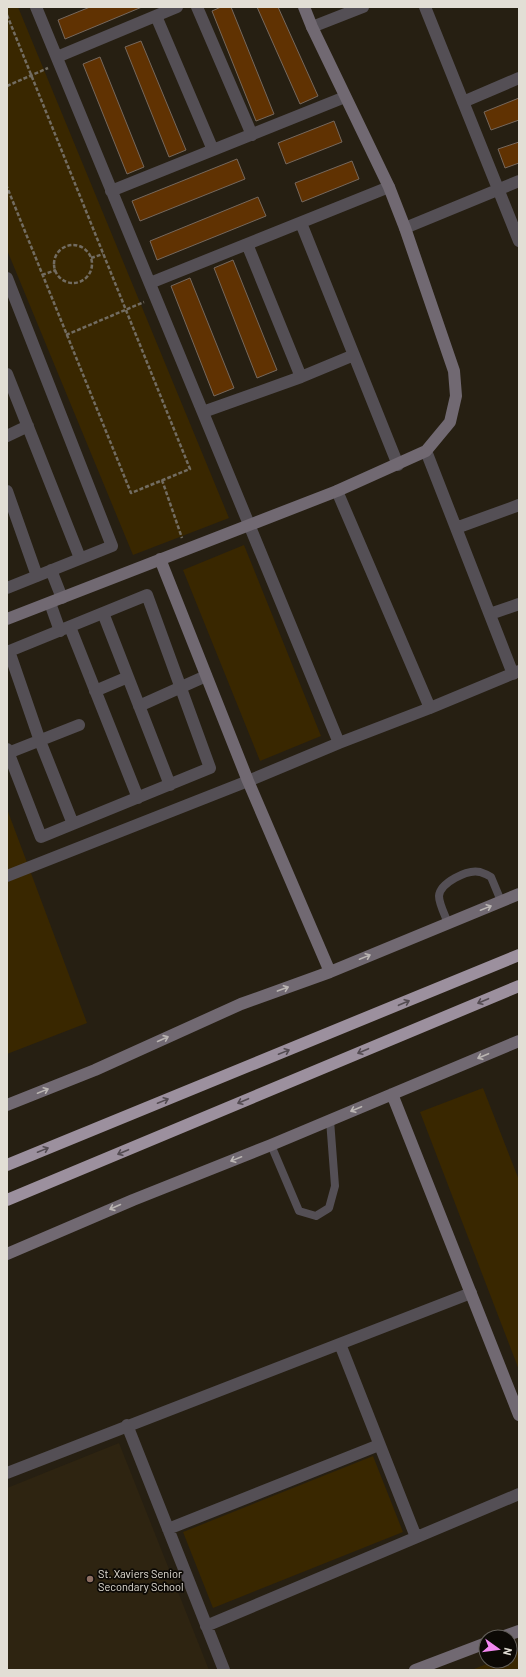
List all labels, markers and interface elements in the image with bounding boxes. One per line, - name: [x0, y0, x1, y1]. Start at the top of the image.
- one-way arrow: [479, 903, 491, 911]
- one-way arrow: [359, 952, 371, 960]
- one-way arrow: [276, 985, 288, 993]
- one-way arrow: [398, 998, 410, 1006]
- one-way arrow: [477, 998, 489, 1005]
- one-way arrow: [156, 1035, 168, 1043]
- one-way arrow: [277, 1048, 289, 1056]
- one-way arrow: [358, 1048, 370, 1055]
- one-way arrow: [477, 1052, 489, 1060]
- one-way arrow: [37, 1086, 49, 1094]
- one-way arrow: [157, 1097, 169, 1105]
- one-way arrow: [238, 1098, 250, 1106]
- one-way arrow: [350, 1106, 362, 1114]
- one-way arrow: [37, 1146, 49, 1154]
- one-way arrow: [118, 1148, 130, 1156]
- one-way arrow: [230, 1156, 242, 1163]
- one-way arrow: [109, 1204, 121, 1212]
- place label: St. Xaviers Senior Secondary School: [98, 1567, 184, 1593]
- marker: St. Xaviers Senior Secondary School: [85, 1574, 95, 1584]
- north arrow: [478, 1629, 518, 1669]
- text: N: [501, 1646, 515, 1657]

